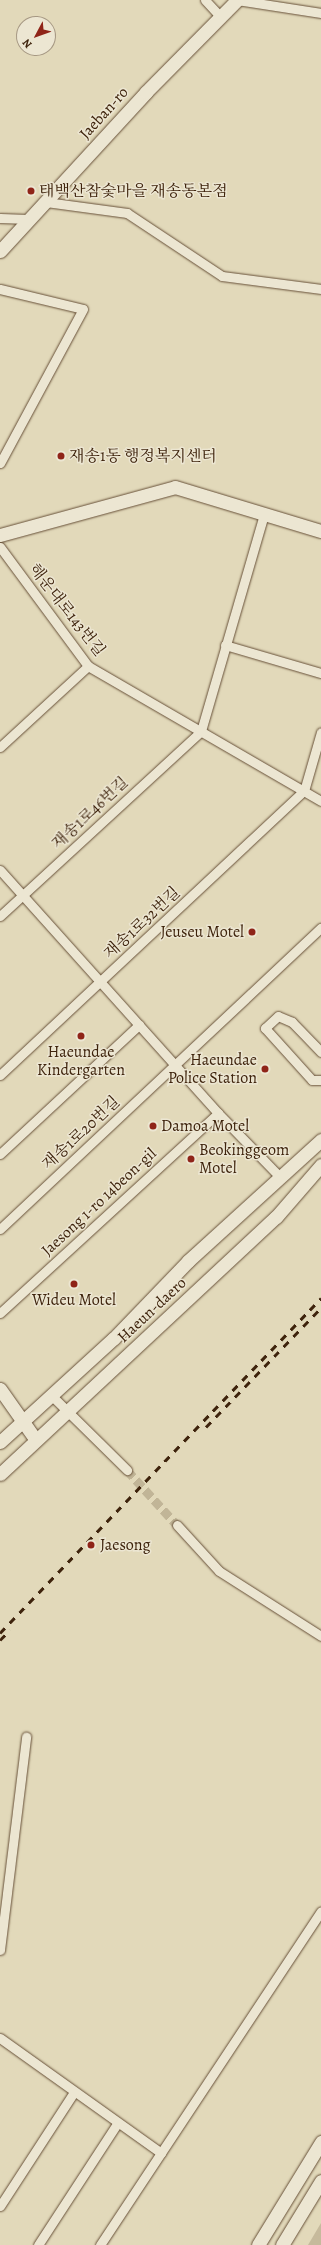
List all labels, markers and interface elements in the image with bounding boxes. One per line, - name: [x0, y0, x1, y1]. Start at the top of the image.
- north arrow: [16, 16, 56, 56]
- text: N: [19, 36, 36, 51]
- street label: Jaeban-ro: [76, 83, 132, 143]
- place label: 태백산참숯마을 재송동본점: [39, 181, 228, 201]
- marker: 태백산참숯마을 재송동본점: [26, 186, 36, 196]
- place label: 재송1동 행정복지센터: [69, 446, 217, 466]
- marker: 재송1동 행정복지센터: [56, 451, 66, 461]
- street label: 해운대로143번길: [25, 560, 109, 660]
- street label: 재송1로46번길: [48, 773, 132, 853]
- street label: 재송1로32번길: [100, 883, 184, 963]
- place label: Jeuseu Motel: [161, 922, 244, 942]
- marker: Jeuseu Motel: [247, 927, 257, 937]
- marker: Haeundae Kindergarten: [76, 1031, 86, 1041]
- place label: Haeundae Kindergarten: [37, 1042, 125, 1080]
- place label: Haeundae Police Station: [168, 1050, 257, 1088]
- marker: Haeundae Police Station: [260, 1064, 270, 1074]
- street label: 재송1로20번길: [38, 1092, 124, 1174]
- place label: Damoa Motel: [161, 1116, 249, 1136]
- marker: Damoa Motel: [148, 1121, 158, 1131]
- place label: Beokinggeom Motel: [199, 1140, 289, 1178]
- street label: Jaesong 1-ro 14beon-gil: [38, 1144, 160, 1260]
- marker: Beokinggeom Motel: [186, 1154, 196, 1164]
- street label: Haeun-daero: [114, 1273, 190, 1347]
- marker: Wideu Motel: [69, 1279, 79, 1289]
- place label: Wideu Motel: [32, 1290, 116, 1310]
- place label: Jaesong: [100, 1535, 151, 1555]
- marker: Jaesong: [85, 1539, 97, 1551]

